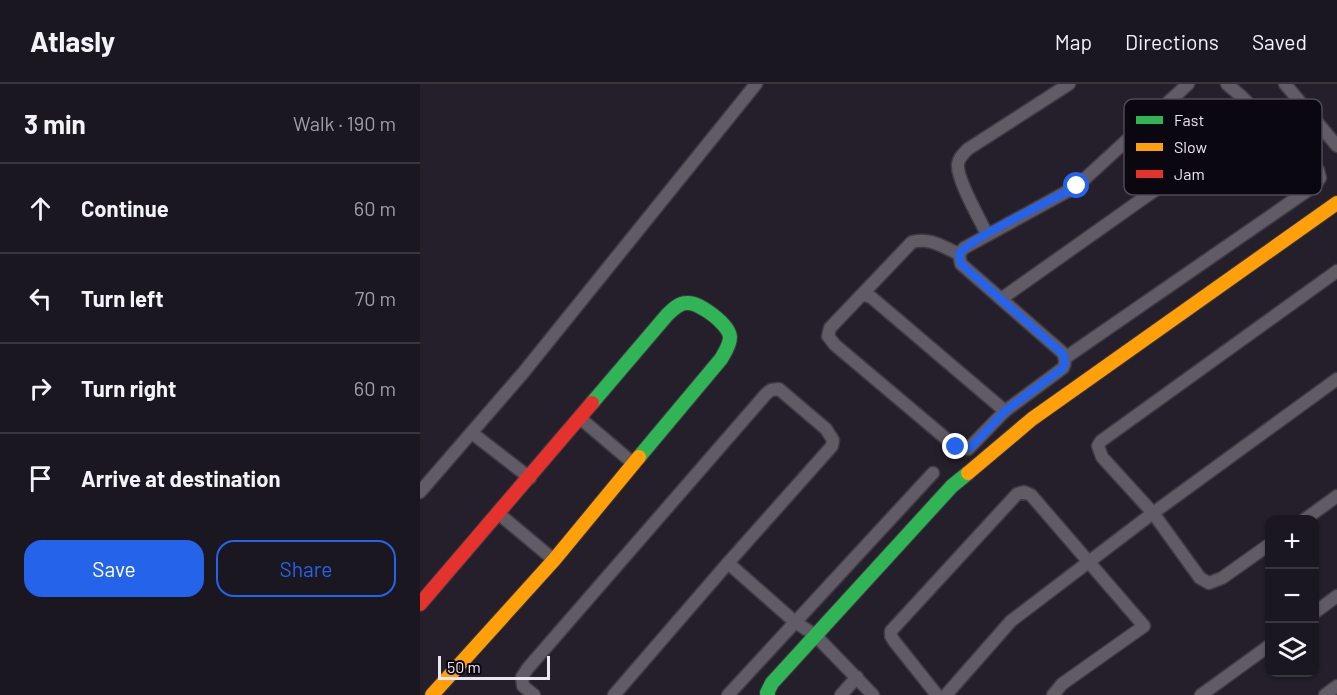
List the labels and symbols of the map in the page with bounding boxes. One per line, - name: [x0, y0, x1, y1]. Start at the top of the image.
- legend: [1124, 99, 1322, 195]
- text: Fast: [1174, 110, 1204, 129]
- text: Slow: [1174, 137, 1207, 156]
- text: Jam: [1174, 164, 1205, 183]
- route start: [1063, 172, 1089, 198]
- route end: [942, 433, 968, 459]
- scale bar: [438, 653, 550, 680]

